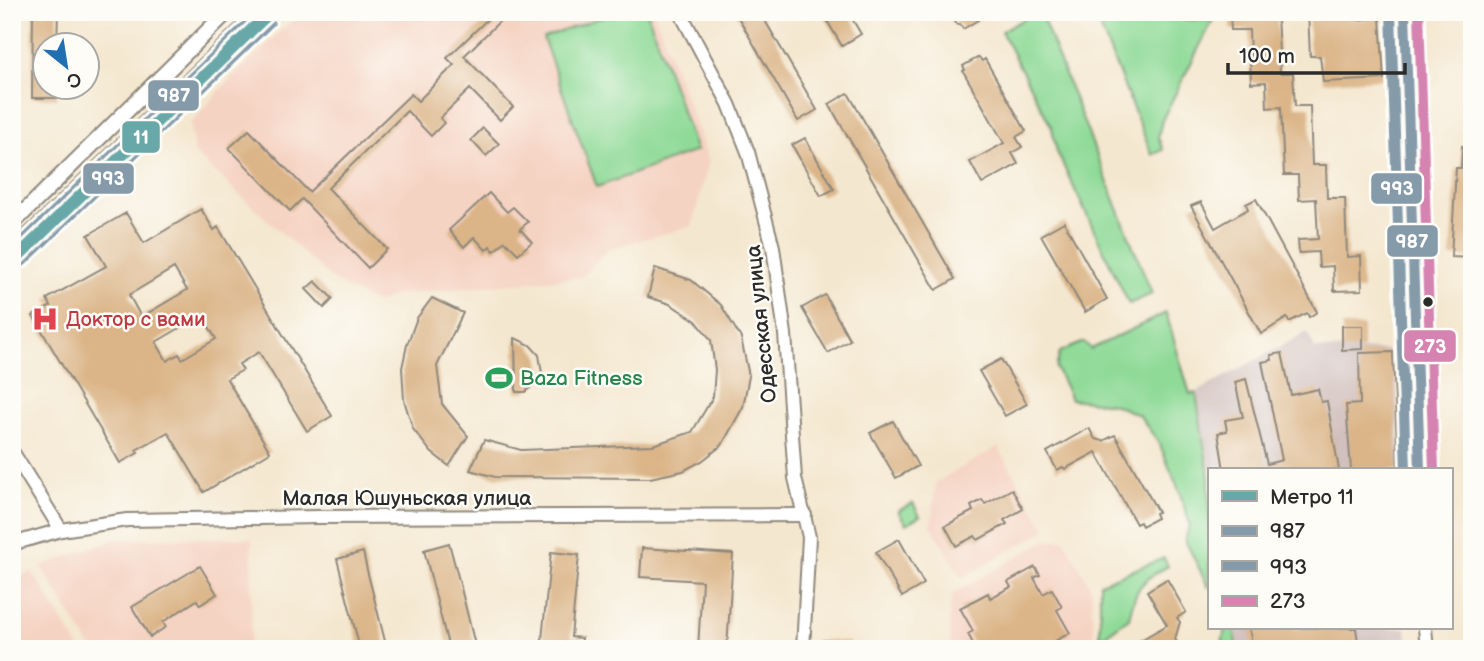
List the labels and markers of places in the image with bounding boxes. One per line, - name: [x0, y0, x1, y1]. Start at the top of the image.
- unlabelled marker: [1421, 295, 1435, 309]
- hospital icon: Доктор с вами: [30, 304, 60, 334]
- place label: Доктор с вами: [66, 307, 206, 332]
- sports icon: Baza Fitness: [484, 363, 514, 393]
- place label: Baza Fitness: [520, 366, 643, 391]

